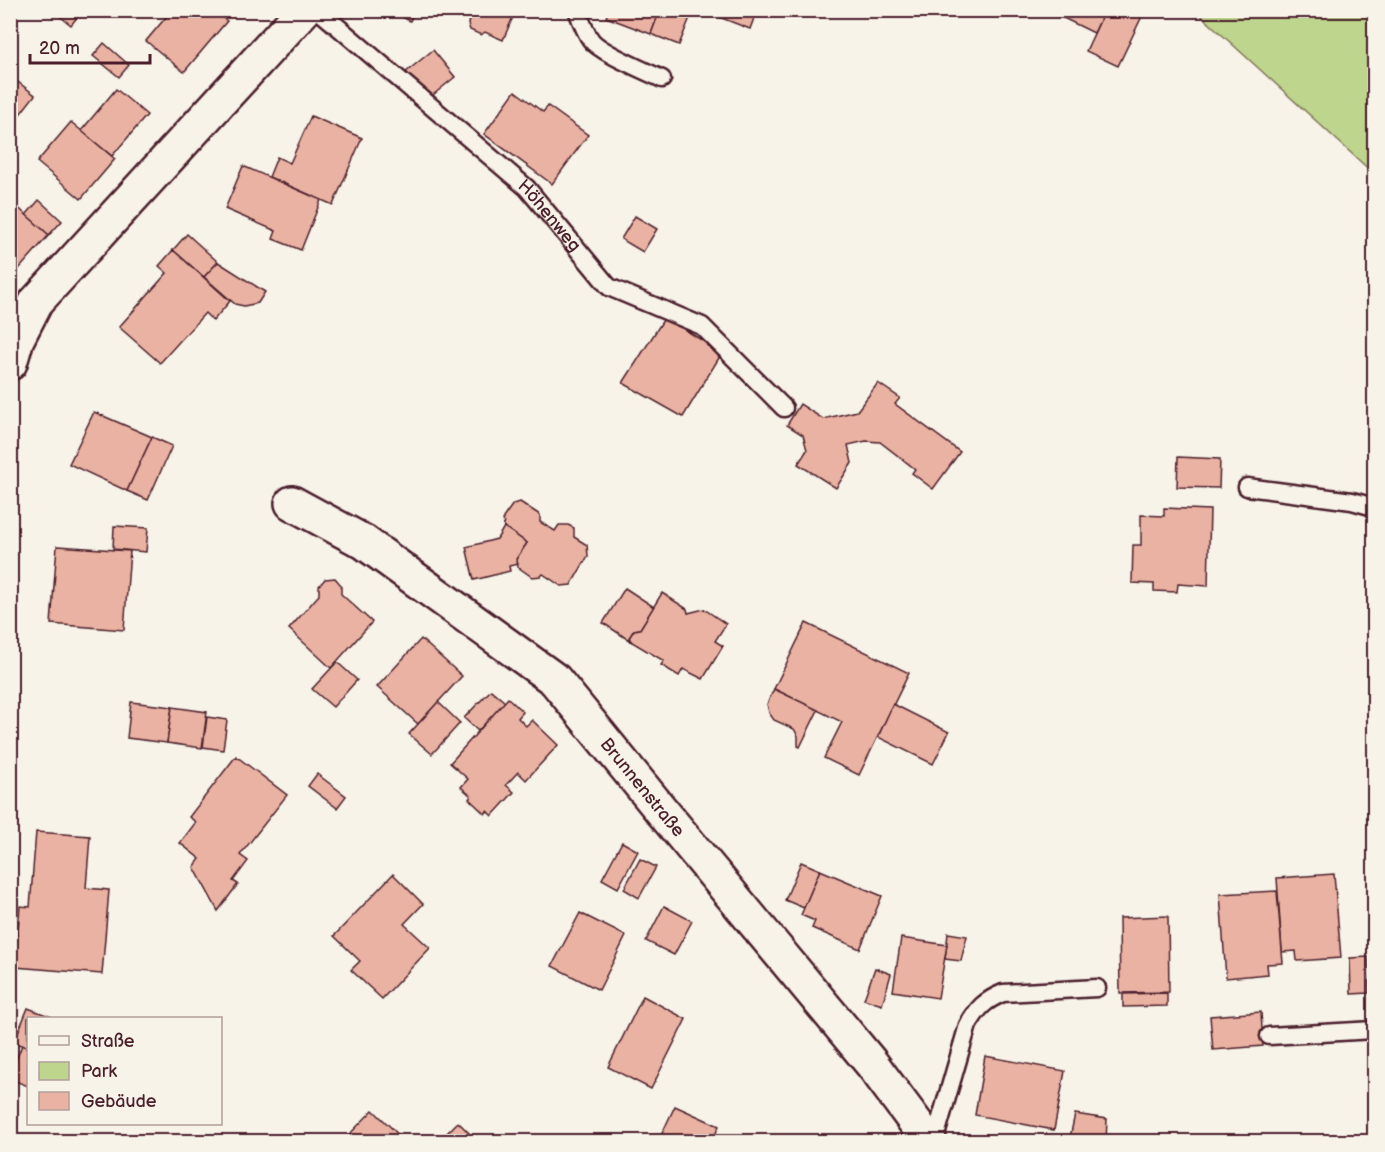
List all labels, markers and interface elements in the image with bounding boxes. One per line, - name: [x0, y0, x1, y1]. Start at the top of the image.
- scale bar: [30, 27, 150, 65]
- text: 20 m: [39, 38, 80, 59]
- street label: Höhenweg: [514, 175, 585, 256]
- street label: Brunnenstraße: [596, 734, 689, 841]
- legend: [27, 1017, 222, 1125]
- text: Straße: [81, 1031, 135, 1052]
- text: Park: [81, 1061, 117, 1082]
- text: Gebäude: [81, 1091, 157, 1112]

